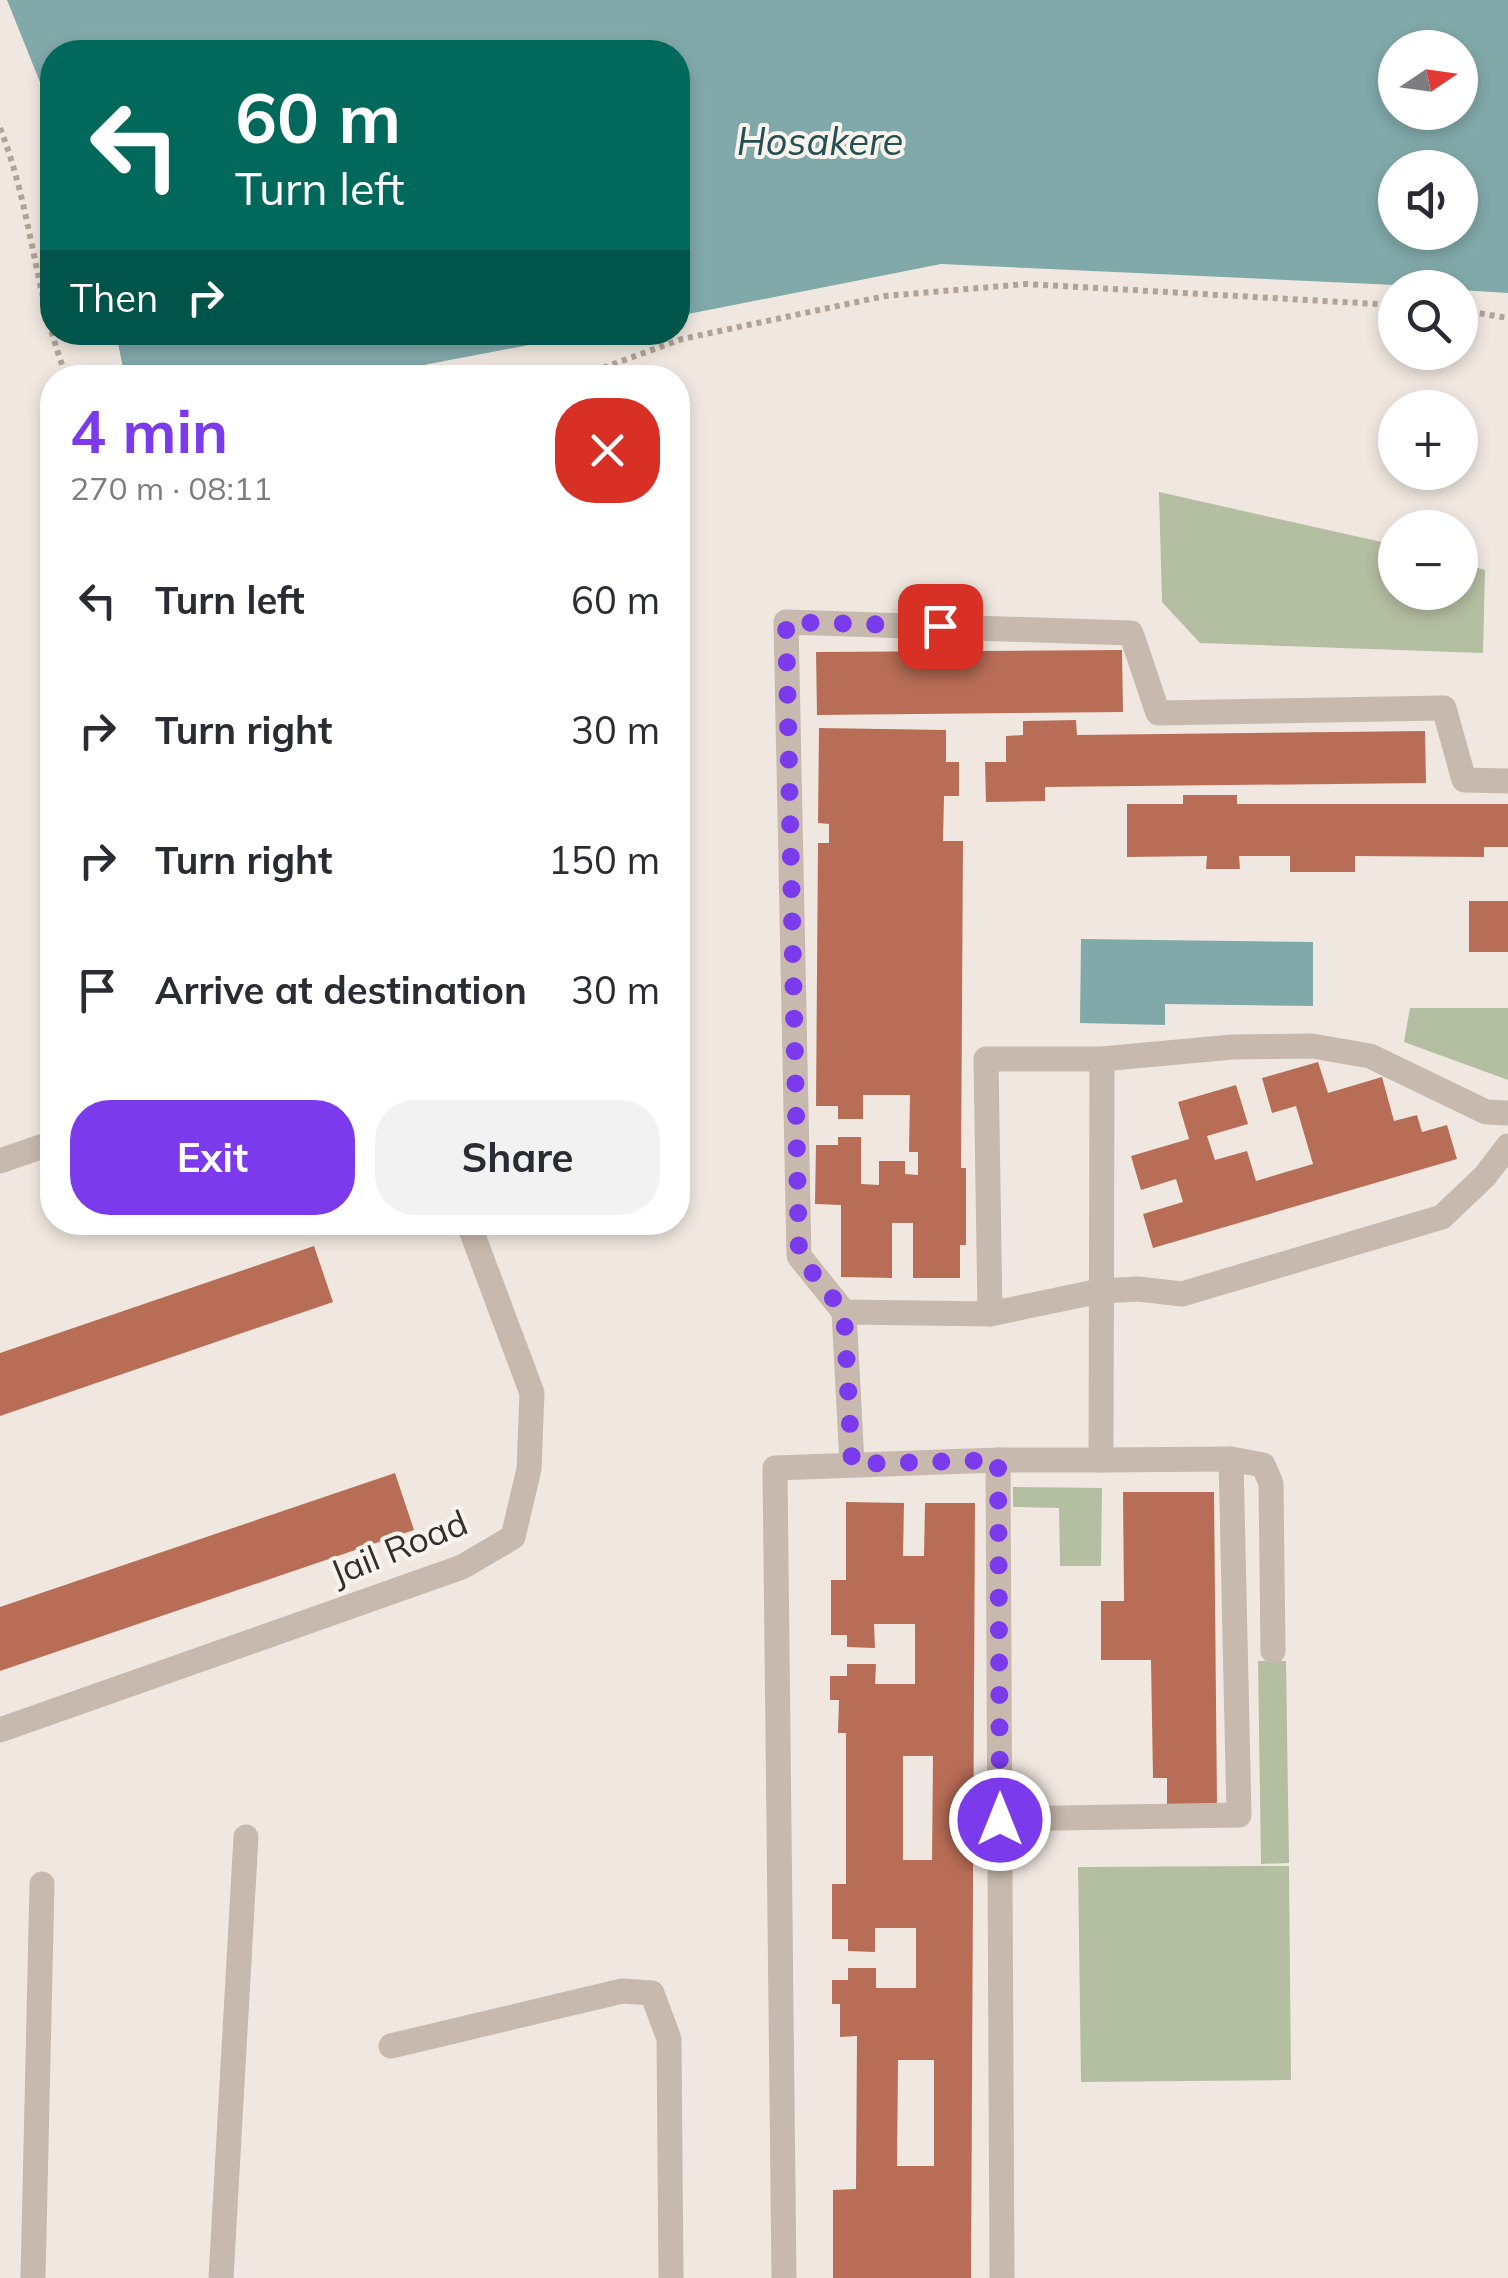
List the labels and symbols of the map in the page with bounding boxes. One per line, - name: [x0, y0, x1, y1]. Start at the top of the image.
- north arrow: [1378, 30, 1478, 130]
- water label: Hosakere: [737, 117, 903, 165]
- pin: [898, 584, 983, 669]
- street label: Jail Road: [324, 1500, 474, 1594]
- position arrow: [948, 1768, 1052, 1872]

